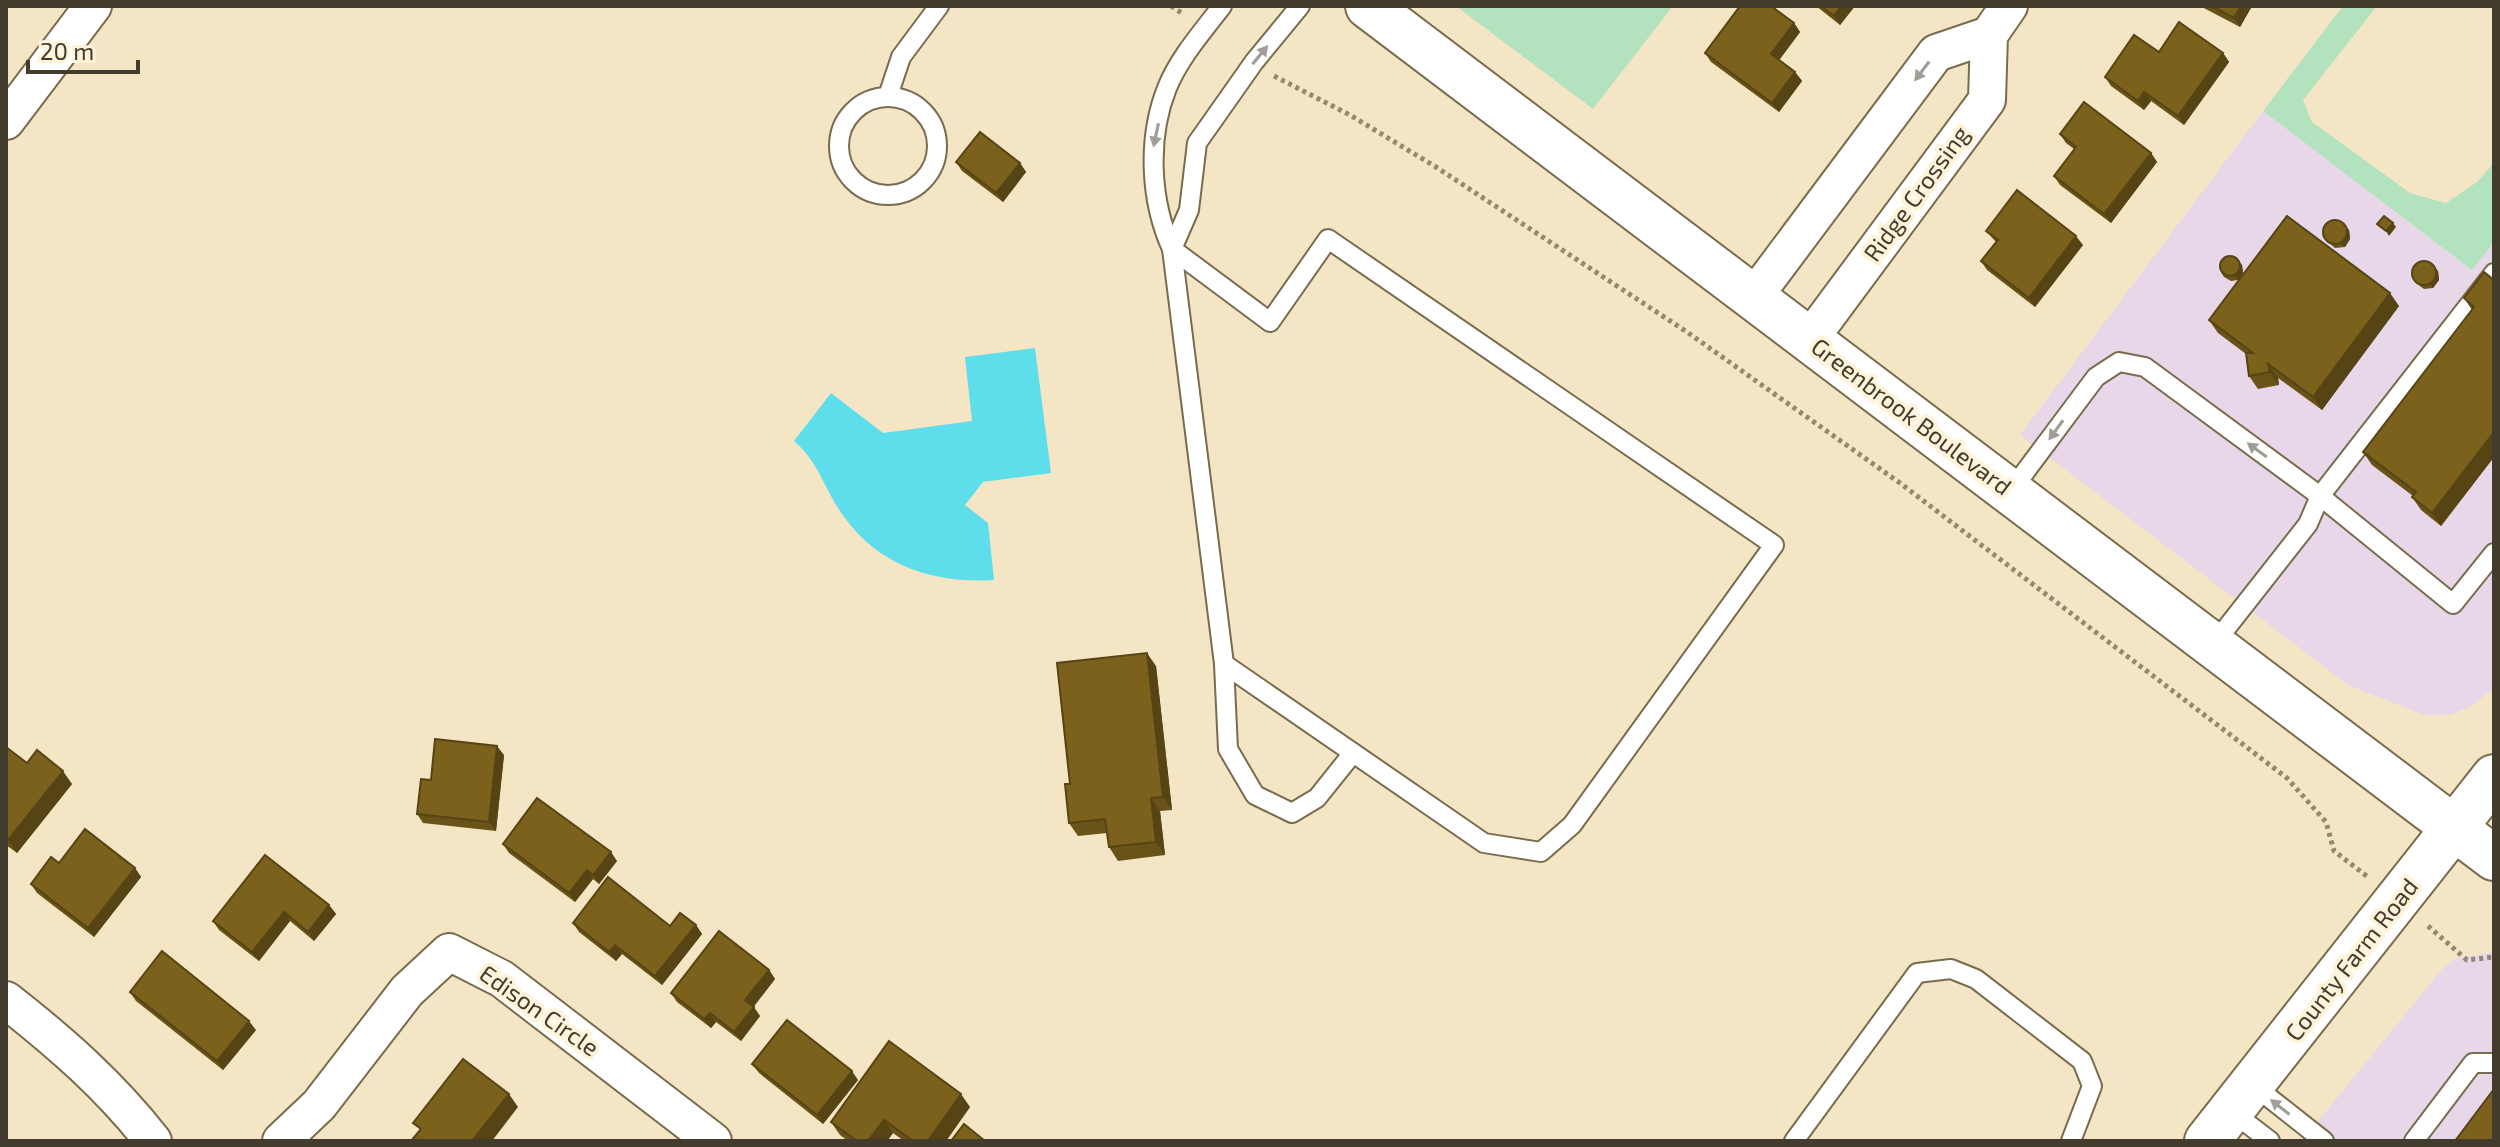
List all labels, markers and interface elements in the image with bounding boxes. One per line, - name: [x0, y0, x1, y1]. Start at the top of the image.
- scale bar: [28, 24, 138, 74]
- text: 20 m: [40, 36, 94, 65]
- one-way arrow: [1251, 45, 1268, 65]
- one-way arrow: [1915, 61, 1931, 81]
- street label: Ridge Crossing: [1857, 120, 1975, 267]
- one-way arrow: [1149, 123, 1162, 148]
- street label: Greenbrook Boulevard: [1806, 331, 2018, 500]
- one-way arrow: [2049, 420, 2065, 441]
- one-way arrow: [2247, 443, 2268, 458]
- street label: County Farm Road: [2278, 872, 2423, 1046]
- street label: Edison Circle: [475, 958, 605, 1062]
- one-way arrow: [2270, 1099, 2290, 1116]

